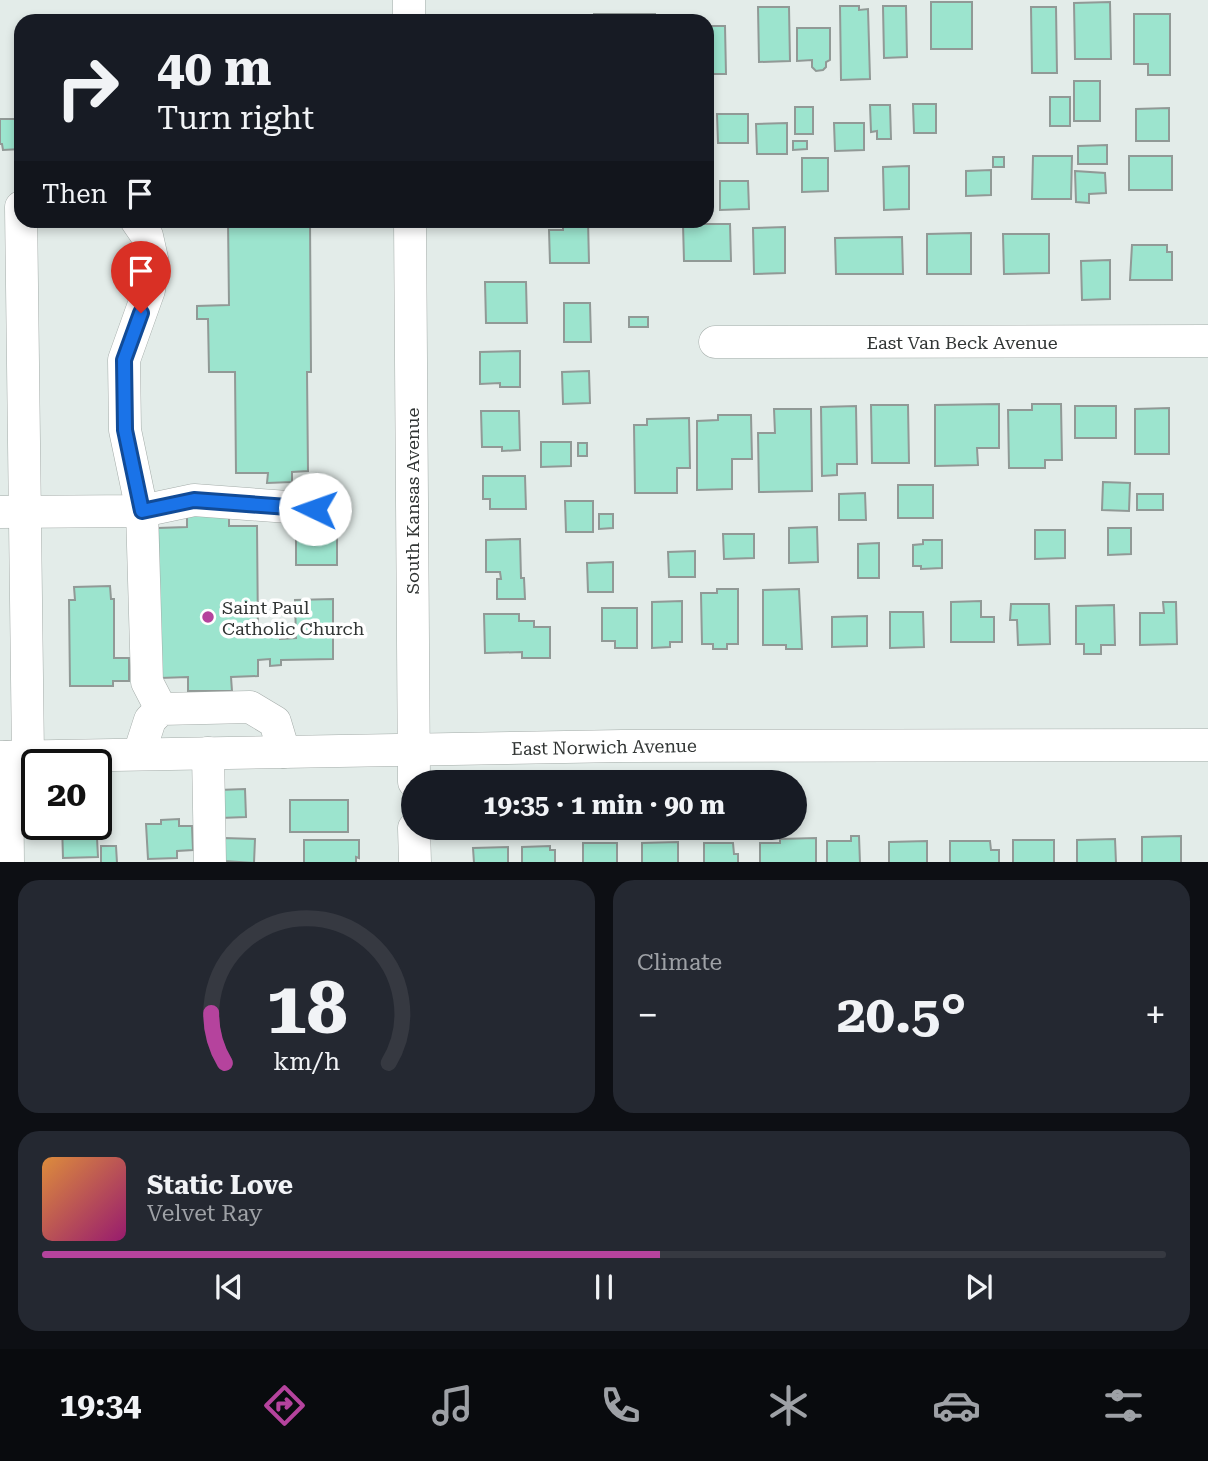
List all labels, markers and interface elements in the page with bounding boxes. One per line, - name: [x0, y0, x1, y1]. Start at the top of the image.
- text: 40 m: [157, 40, 272, 97]
- icon: right: [42, 42, 133, 133]
- text: Turn right: [157, 99, 314, 137]
- icon: arrive: [121, 175, 159, 213]
- text: Then: [42, 179, 107, 209]
- pin: [111, 241, 171, 313]
- icon: arrive: [122, 252, 160, 290]
- street label: East Van Beck Avenue: [866, 332, 1058, 353]
- street label: South Kansas Avenue: [402, 408, 423, 594]
- position arrow: [278, 472, 352, 546]
- place label: Saint Paul Catholic Church: [222, 597, 365, 639]
- marker: Saint Paul Catholic Church: [200, 609, 216, 625]
- street label: East Norwich Avenue: [511, 735, 697, 759]
- speed limit sign: 20: [21, 749, 112, 840]
- text: 19:35 · 1 min · 90 m: [483, 790, 725, 820]
- text: Climate: [637, 949, 722, 976]
- text: 18: [266, 966, 347, 1051]
- text: 20.5°: [837, 984, 966, 1045]
- text: −: [637, 993, 658, 1037]
- text: +: [1145, 993, 1166, 1037]
- text: km/h: [273, 1046, 340, 1075]
- text: Static Love: [147, 1170, 293, 1200]
- text: Velvet Ray: [147, 1200, 262, 1227]
- icon: previous: [210, 1268, 248, 1306]
- icon: pause: [585, 1268, 623, 1306]
- icon: next: [960, 1268, 998, 1306]
- icon: directions: [260, 1381, 309, 1430]
- icon: music: [428, 1381, 477, 1430]
- icon: phone: [596, 1381, 645, 1430]
- icon: climate: [764, 1381, 813, 1430]
- icon: car: [932, 1381, 981, 1430]
- icon: filters: [1099, 1381, 1148, 1430]
- text: 19:34: [59, 1386, 141, 1424]

